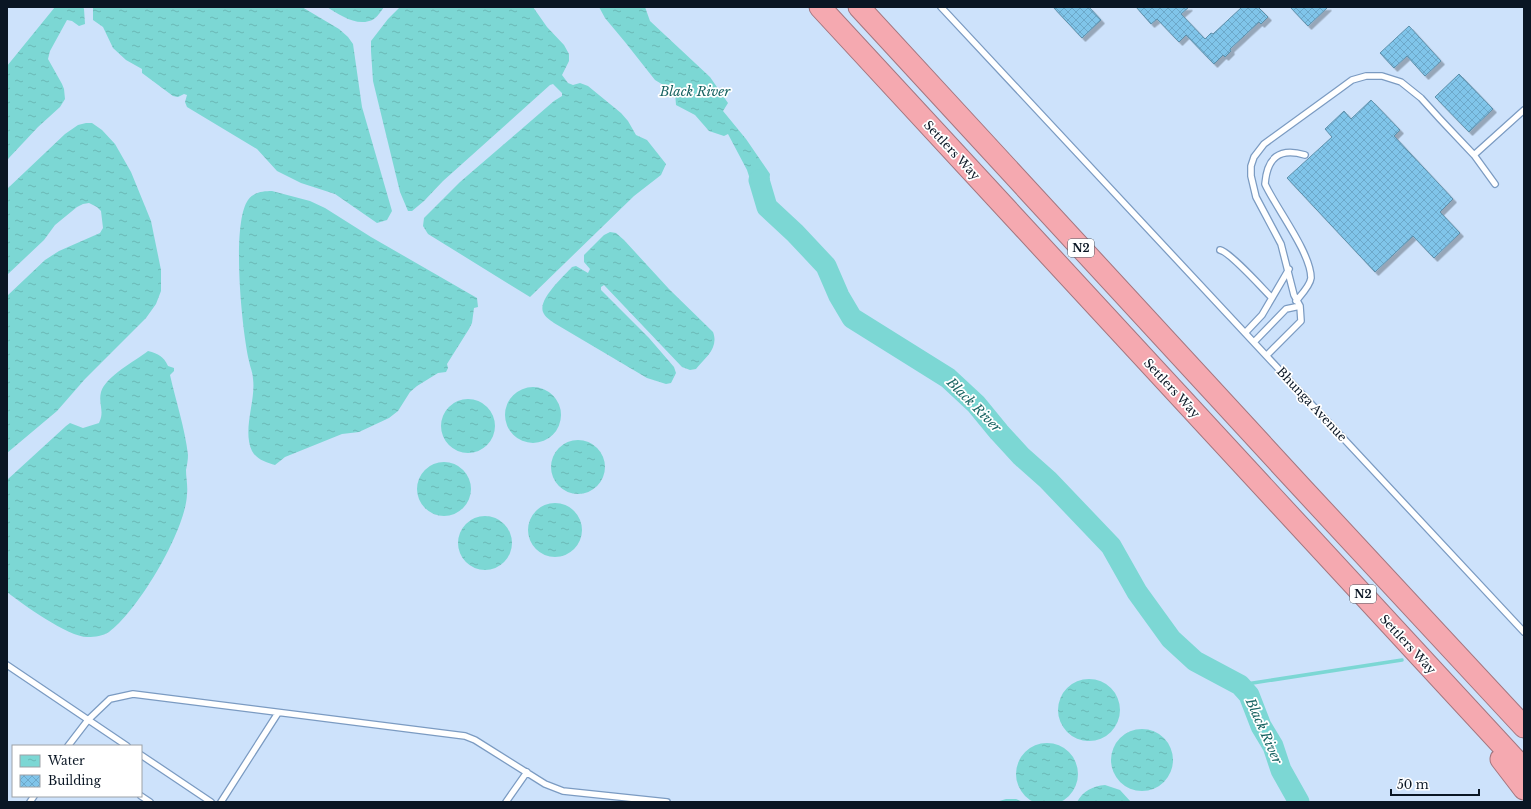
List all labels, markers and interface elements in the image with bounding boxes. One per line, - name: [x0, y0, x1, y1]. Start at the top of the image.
- water label: Black River: [659, 83, 731, 100]
- street label: Settlers Way: [921, 117, 984, 183]
- road number: N2: [1068, 239, 1094, 257]
- street label: Settlers Way: [1141, 355, 1204, 421]
- street label: Bhunga Avenue: [1274, 364, 1350, 444]
- water label: Black River: [942, 373, 1006, 437]
- road number: N2: [1350, 585, 1376, 603]
- street label: Settlers Way: [1377, 611, 1440, 677]
- water label: Black River: [1242, 694, 1287, 768]
- legend: [12, 745, 142, 797]
- text: Water: [47, 753, 85, 768]
- scale bar: [1391, 771, 1479, 797]
- text: Building: [48, 773, 102, 788]
- text: 50 m: [1397, 777, 1429, 792]

